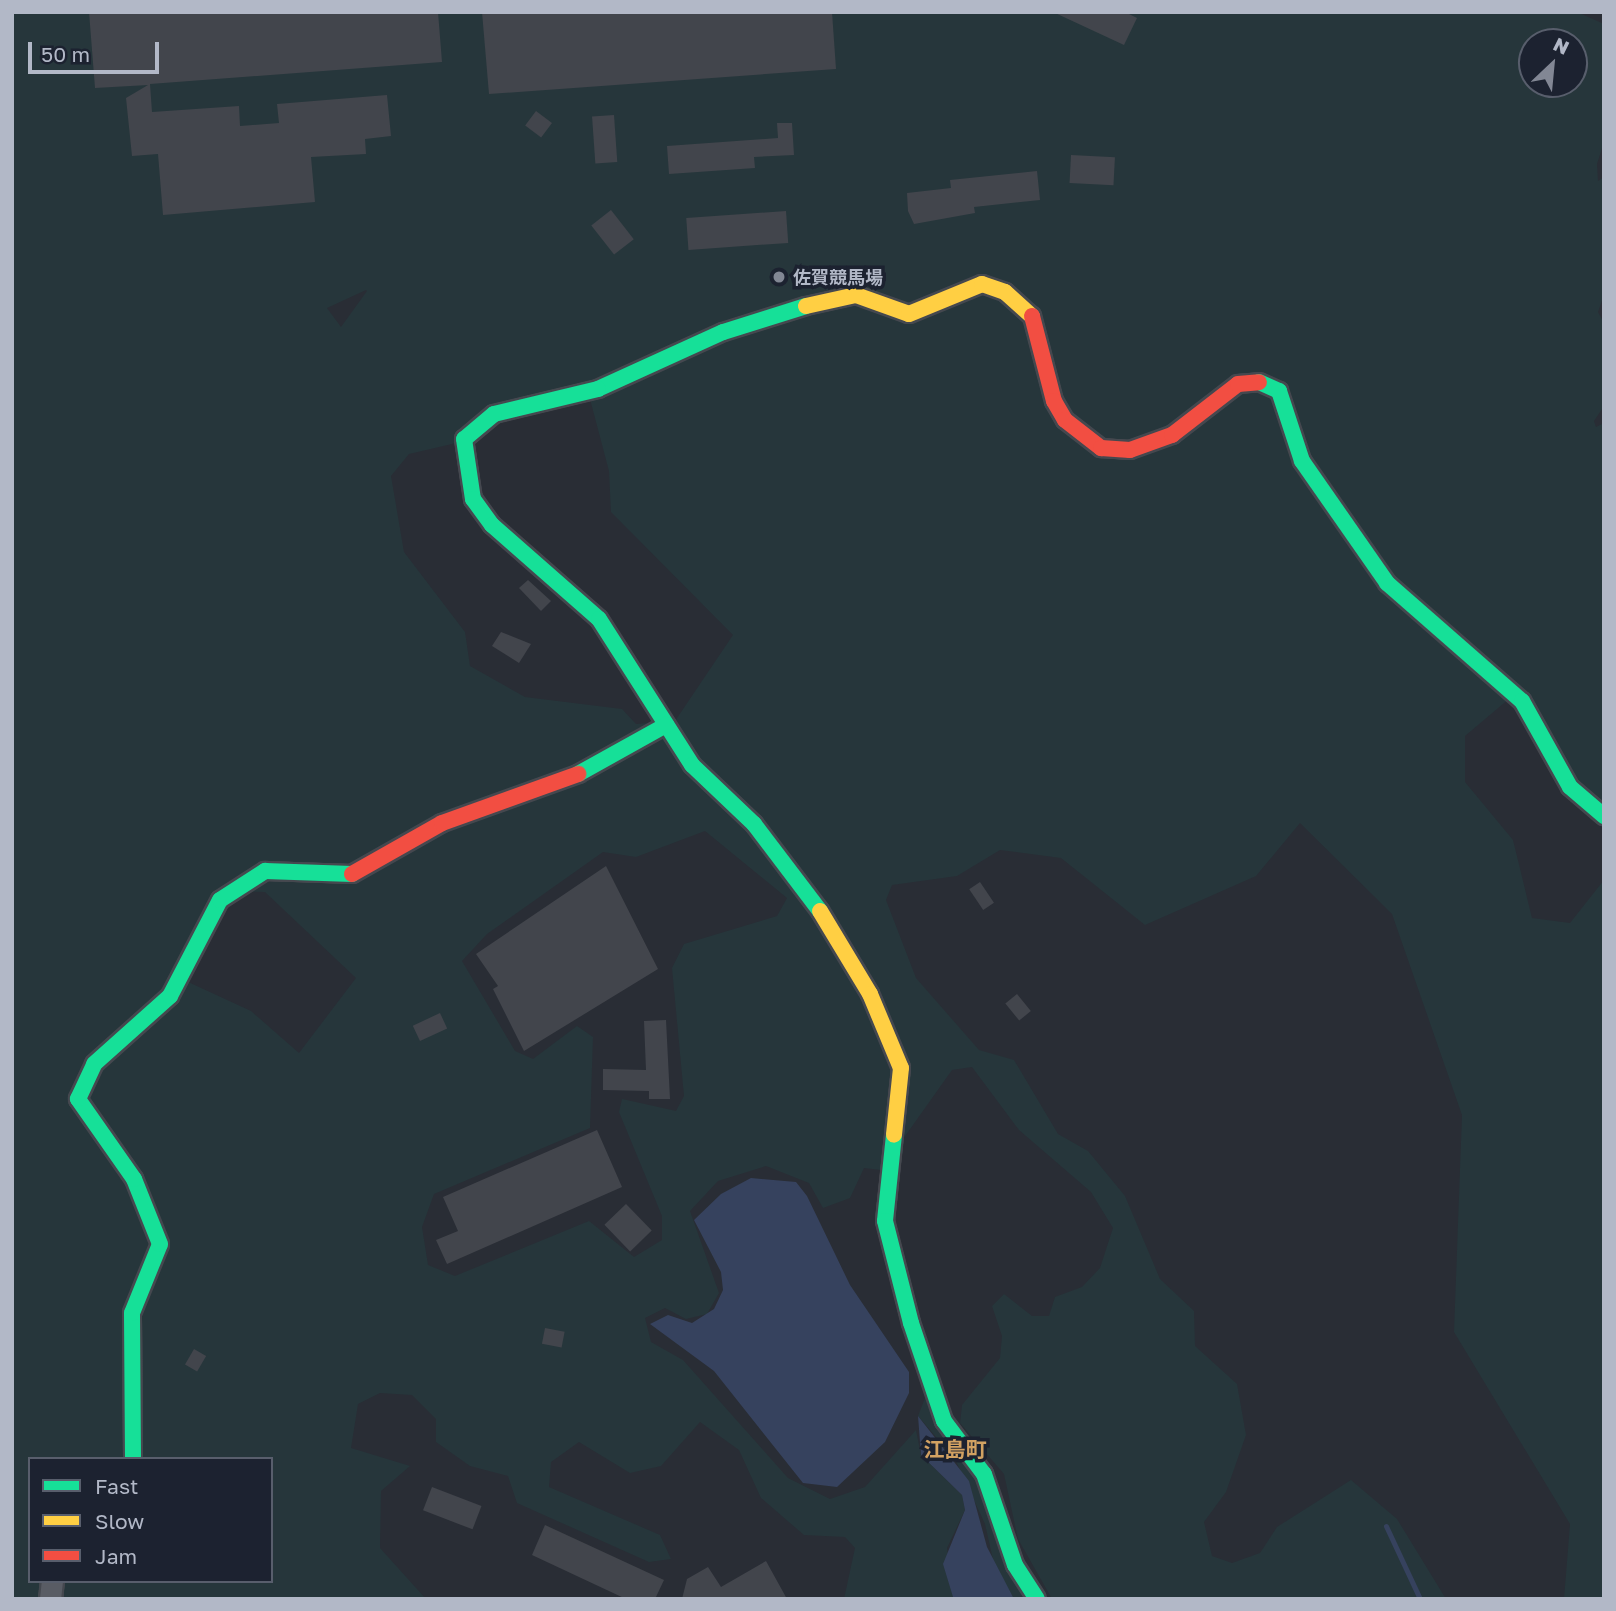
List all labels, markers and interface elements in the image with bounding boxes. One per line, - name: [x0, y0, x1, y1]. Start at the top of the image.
- scale bar: [32, 28, 163, 72]
- north arrow: [1518, 28, 1588, 98]
- text: N: [1550, 32, 1573, 59]
- text: 50 m: [41, 41, 90, 67]
- place label: 佐賀競馬場: [793, 266, 883, 288]
- marker: 佐賀競馬場: [771, 269, 787, 285]
- district label: 江島町: [924, 1436, 986, 1462]
- legend: [28, 1457, 273, 1583]
- text: Fast: [95, 1473, 138, 1499]
- text: Slow: [95, 1508, 144, 1534]
- text: Jam: [95, 1543, 137, 1569]

